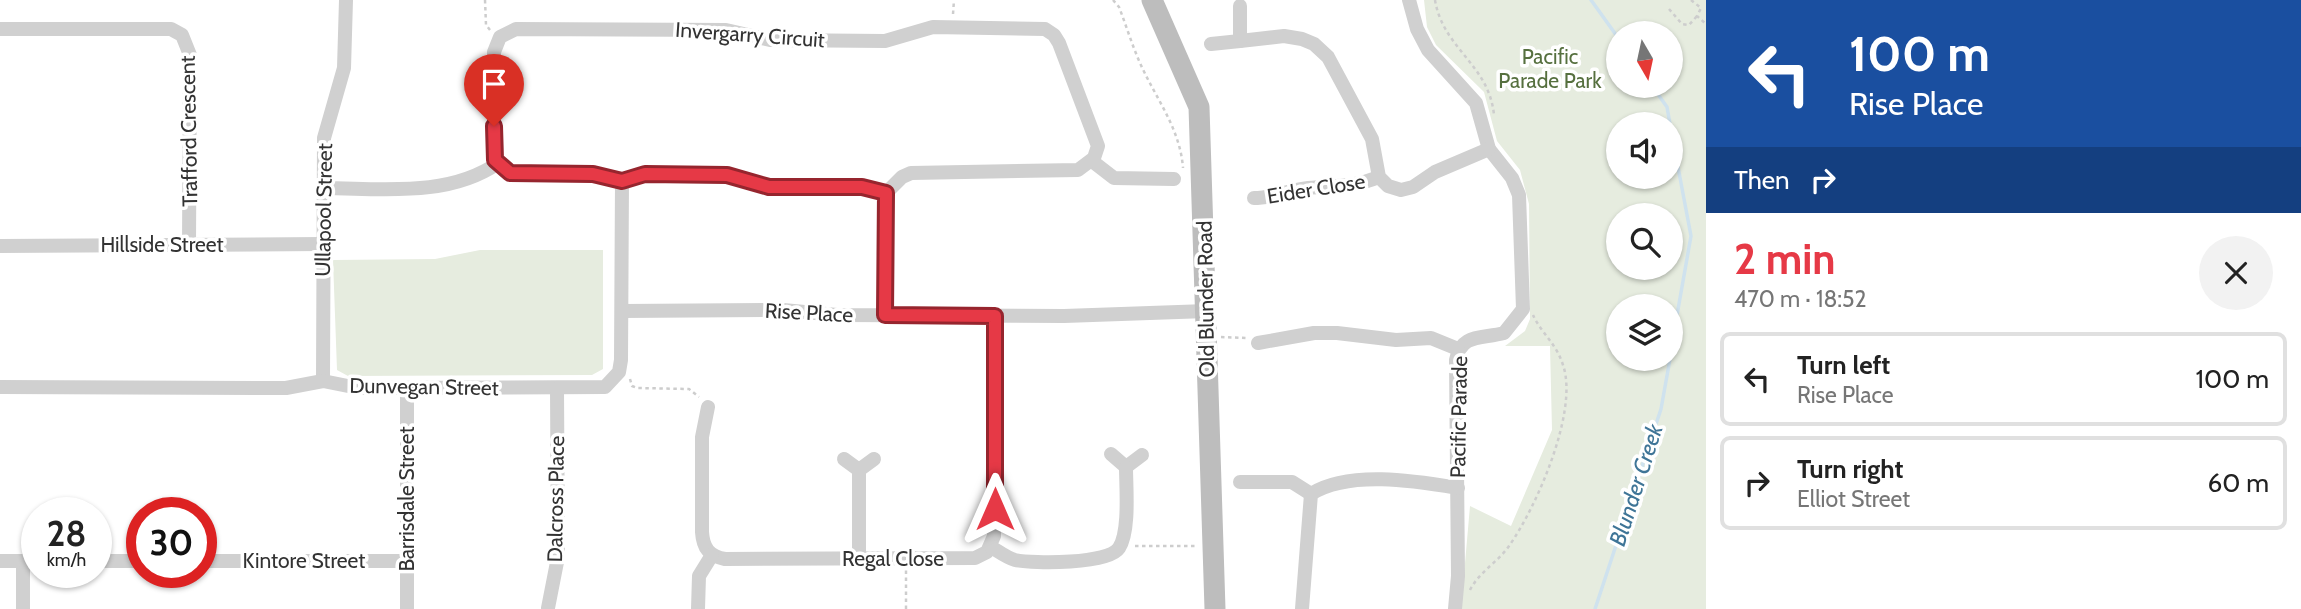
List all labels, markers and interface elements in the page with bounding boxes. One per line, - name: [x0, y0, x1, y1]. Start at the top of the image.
- street label: Invergarry Circuit: [675, 17, 826, 52]
- north arrow: [1606, 21, 1684, 98]
- map controls: [1606, 21, 1683, 371]
- text: 100 m: [1849, 24, 1990, 83]
- icon: left: [1734, 28, 1825, 119]
- park label: Pacific Parade Park: [1498, 44, 1602, 93]
- pin: [464, 54, 524, 126]
- street label: Trafford Crescent: [175, 55, 202, 207]
- icon: arrive: [475, 65, 513, 103]
- text: Rise Place: [1849, 84, 1983, 123]
- button: sound: [1606, 112, 1683, 189]
- street label: Ullapool Street: [310, 143, 337, 277]
- icon: right: [1804, 161, 1842, 199]
- text: Then: [1734, 164, 1790, 196]
- street label: Eider Close: [1265, 168, 1367, 209]
- button: search: [1606, 203, 1683, 280]
- street label: Old Blunder Road: [1192, 220, 1219, 378]
- street label: Hillside Street: [100, 232, 224, 257]
- text: 2 min: [1734, 233, 1835, 285]
- button: close: [2199, 236, 2273, 310]
- text: 470 m · 18:52: [1734, 285, 1867, 313]
- button: layers: [1606, 294, 1683, 371]
- street label: Rise Place: [764, 298, 854, 327]
- text: Turn left: [1797, 349, 1890, 381]
- street label: Pacific Parade: [1445, 355, 1472, 478]
- icon: left: [1738, 360, 1776, 398]
- text: 100 m: [2196, 363, 2269, 395]
- street label: Dunvegan Street: [349, 373, 499, 400]
- text: Rise Place: [1797, 381, 1894, 409]
- water label: Blunder Creek: [1603, 419, 1669, 549]
- street label: Barrisdale Street: [394, 426, 419, 572]
- street label: Dalcross Place: [542, 435, 569, 563]
- text: Turn right: [1797, 453, 1903, 485]
- icon: right: [1738, 464, 1776, 502]
- text: 60 m: [2207, 467, 2269, 499]
- position arrow: [958, 472, 1032, 546]
- text: Elliot Street: [1797, 485, 1910, 513]
- speed limit sign: 30: [126, 497, 217, 588]
- text: 28: [47, 512, 86, 555]
- street label: Regal Close: [842, 546, 944, 571]
- street label: Kintore Street: [243, 548, 365, 573]
- text: km/h: [47, 549, 86, 571]

